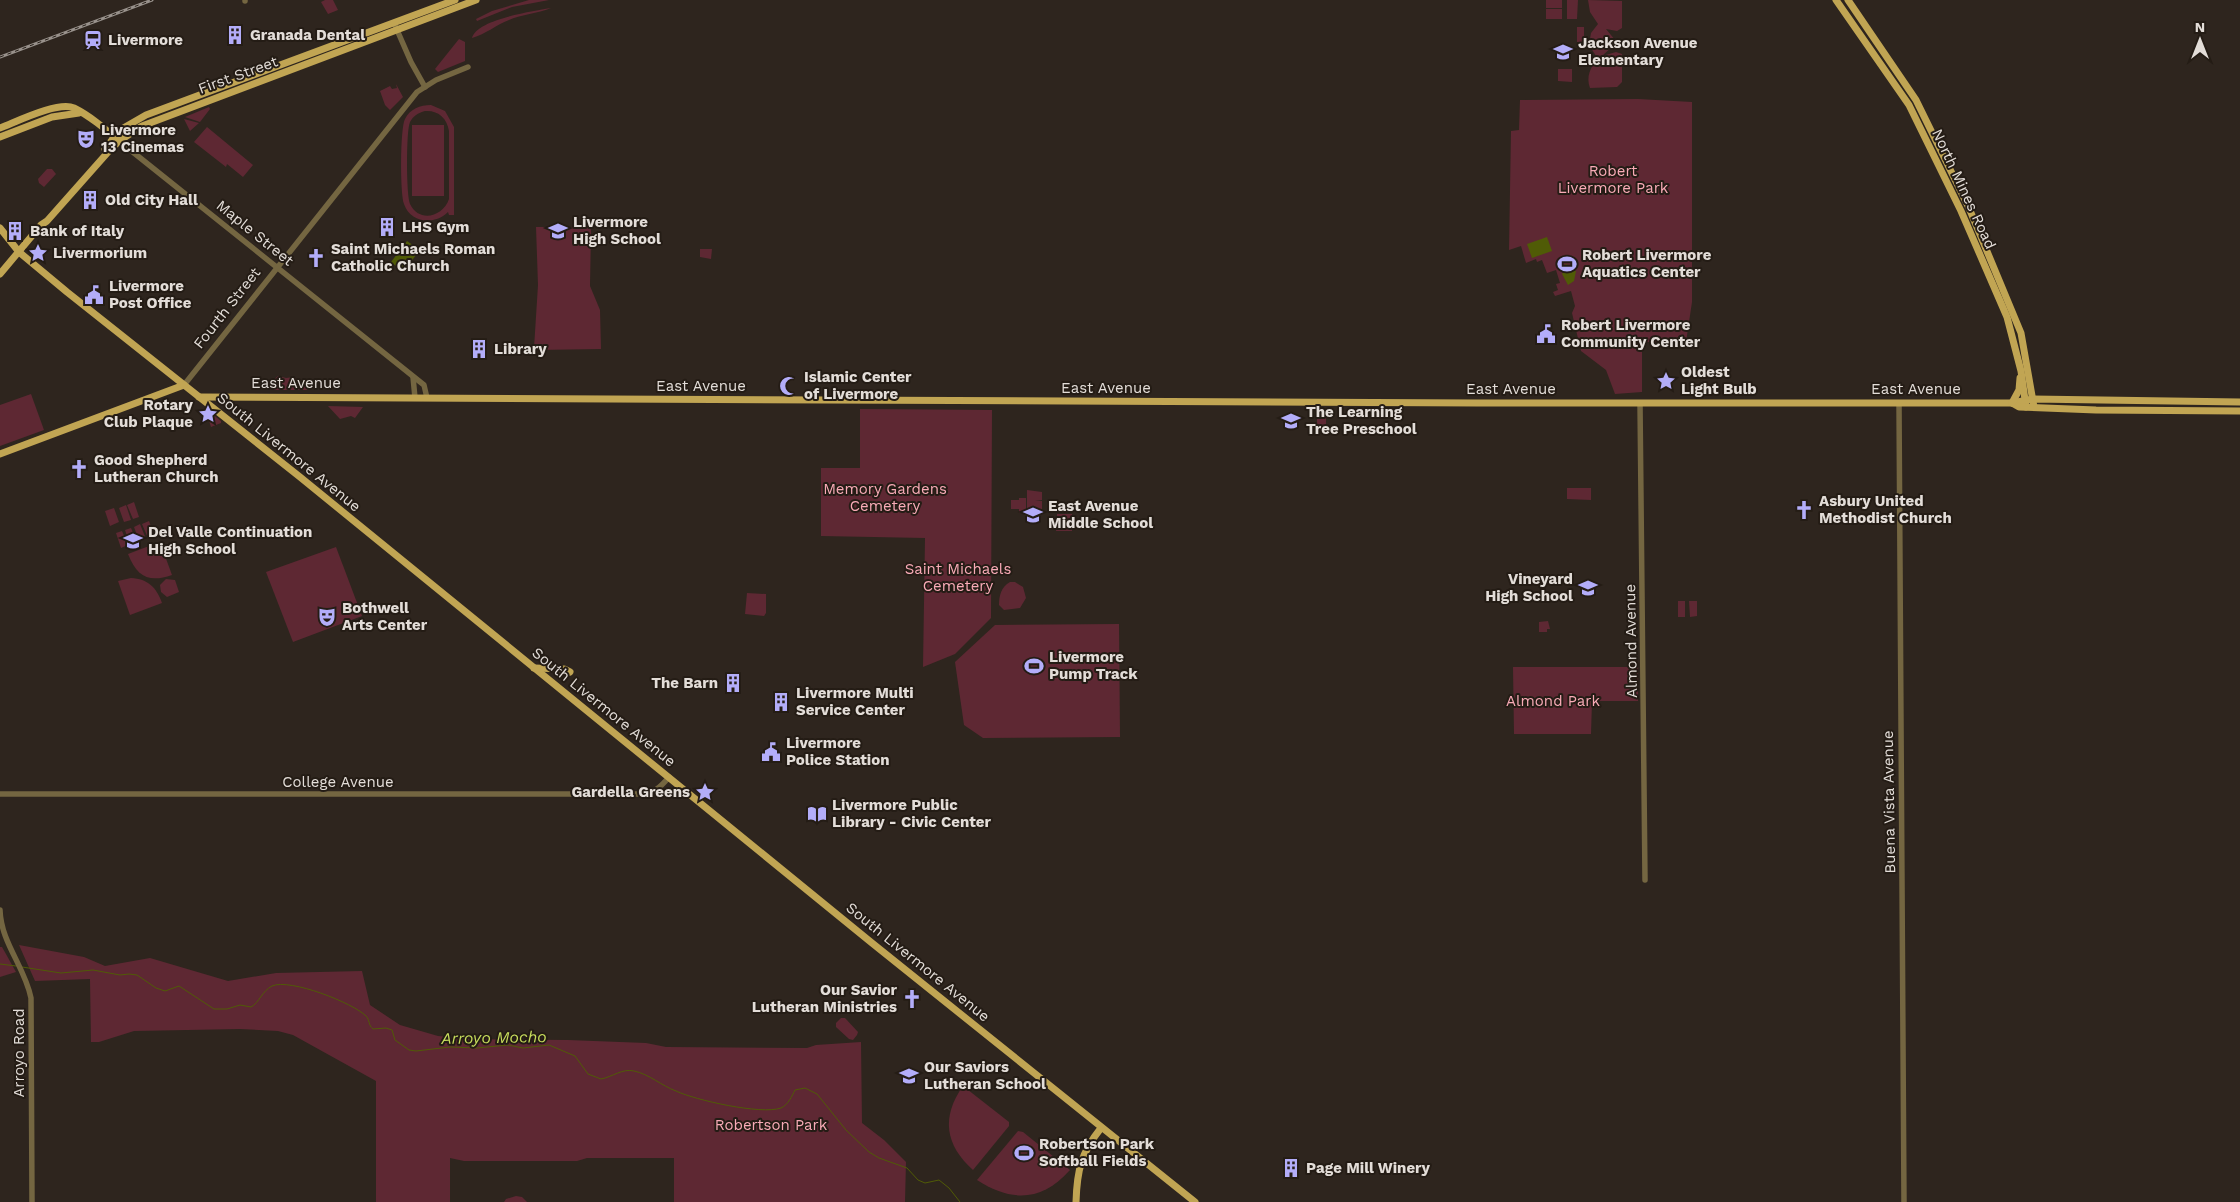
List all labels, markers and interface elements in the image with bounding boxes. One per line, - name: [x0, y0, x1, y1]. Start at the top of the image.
- north arrow: [2175, 15, 2225, 65]
- text: N: [2195, 19, 2205, 35]
- building icon: Granada Dental: [224, 24, 246, 46]
- place label: Granada Dental: [250, 26, 365, 44]
- station icon: Livermore: [82, 29, 104, 51]
- place label: Livermore: [108, 31, 183, 49]
- place label: Jackson Avenue Elementary: [1578, 34, 1698, 69]
- school or university icon: Jackson Avenue Elementary: [1552, 41, 1574, 63]
- street label: First Street: [196, 52, 281, 98]
- place label: Livermore 13 Cinemas: [101, 121, 184, 156]
- street label: North Mines Road: [1928, 126, 2000, 252]
- theatre icon: Livermore 13 Cinemas: [75, 128, 97, 150]
- park label: Robert Livermore Park: [1558, 162, 1669, 197]
- building icon: Old City Hall: [79, 189, 101, 211]
- place label: Old City Hall: [105, 191, 198, 209]
- street label: Maple Street: [213, 196, 298, 270]
- place label: Livermore High School: [573, 213, 661, 248]
- building icon: LHS Gym: [376, 216, 398, 238]
- place label: LHS Gym: [402, 218, 470, 236]
- building icon: Bank of Italy: [4, 220, 26, 242]
- school or university icon: Livermore High School: [547, 220, 569, 242]
- place label: Bank of Italy: [30, 222, 125, 240]
- place label: Saint Michaels Roman Catholic Church: [331, 240, 495, 275]
- place icon: Livermorium: [27, 242, 49, 264]
- place label: Livermorium: [53, 244, 147, 262]
- place label: Robert Livermore Aquatics Center: [1582, 246, 1712, 281]
- church icon: Saint Michaels Roman Catholic Church: [305, 247, 327, 269]
- sports icon: Robert Livermore Aquatics Center: [1556, 253, 1578, 275]
- street label: Fourth Street: [190, 263, 265, 352]
- place label: Livermore Post Office: [109, 277, 192, 312]
- public building icon: Livermore Post Office: [83, 284, 105, 306]
- place label: Robert Livermore Community Center: [1561, 316, 1701, 351]
- public building icon: Robert Livermore Community Center: [1535, 323, 1557, 345]
- building icon: Library: [468, 338, 490, 360]
- place label: Library: [494, 340, 547, 358]
- place label: Oldest Light Bulb: [1681, 363, 1757, 398]
- place label: Islamic Center of Livermore: [804, 368, 912, 403]
- place icon: Oldest Light Bulb: [1655, 370, 1677, 392]
- street label: East Avenue: [251, 374, 341, 392]
- mosque icon: Islamic Center of Livermore: [778, 375, 800, 397]
- street label: East Avenue: [656, 377, 746, 395]
- street label: East Avenue: [1061, 379, 1151, 397]
- street label: East Avenue: [1466, 380, 1556, 398]
- street label: East Avenue: [1871, 380, 1961, 398]
- street label: South Livermore Avenue: [214, 389, 364, 515]
- place label: Rotary Club Plaque: [104, 396, 194, 431]
- place icon: Rotary Club Plaque: [197, 403, 219, 425]
- place label: The Learning Tree Preschool: [1306, 403, 1417, 438]
- school or university icon: The Learning Tree Preschool: [1280, 410, 1302, 432]
- place label: Good Shepherd Lutheran Church: [94, 451, 219, 486]
- church icon: Good Shepherd Lutheran Church: [68, 458, 90, 480]
- park label: Memory Gardens Cemetery: [823, 480, 947, 515]
- place label: Asbury United Methodist Church: [1819, 492, 1952, 527]
- place label: East Avenue Middle School: [1048, 497, 1153, 532]
- church icon: Asbury United Methodist Church: [1793, 499, 1815, 521]
- school or university icon: East Avenue Middle School: [1022, 504, 1044, 526]
- place label: Del Valle Continuation High School: [148, 523, 312, 558]
- school or university icon: Del Valle Continuation High School: [122, 530, 144, 552]
- park label: Saint Michaels Cemetery: [905, 560, 1011, 595]
- place label: Vineyard High School: [1485, 570, 1573, 605]
- school or university icon: Vineyard High School: [1577, 577, 1599, 599]
- street label: Almond Avenue: [1621, 584, 1641, 698]
- place label: Bothwell Arts Center: [342, 599, 428, 634]
- theatre icon: Bothwell Arts Center: [316, 606, 338, 628]
- street label: South Livermore Avenue: [529, 644, 679, 770]
- place label: Livermore Pump Track: [1049, 648, 1138, 683]
- sports icon: Livermore Pump Track: [1023, 655, 1045, 677]
- building icon: The Barn: [722, 672, 744, 694]
- place label: The Barn: [651, 674, 718, 692]
- place label: Livermore Multi Service Center: [796, 684, 914, 719]
- building icon: Livermore Multi Service Center: [770, 691, 792, 713]
- park label: Almond Park: [1506, 692, 1600, 710]
- street label: Buena Vista Avenue: [1879, 730, 1899, 874]
- place label: Livermore Police Station: [786, 734, 889, 769]
- public building icon: Livermore Police Station: [760, 741, 782, 763]
- street label: College Avenue: [282, 773, 394, 791]
- place icon: Gardella Greens: [694, 781, 716, 803]
- place label: Gardella Greens: [571, 783, 690, 801]
- place label: Livermore Public Library - Civic Center: [832, 796, 991, 831]
- library icon: Livermore Public Library - Civic Center: [806, 803, 828, 825]
- street label: South Livermore Avenue: [843, 899, 993, 1025]
- place label: Our Savior Lutheran Ministries: [752, 981, 898, 1016]
- church icon: Our Savior Lutheran Ministries: [901, 988, 923, 1010]
- street label: Arroyo Road: [10, 1008, 28, 1098]
- water label: Arroyo Mocho: [440, 1027, 547, 1048]
- place label: Our Saviors Lutheran School: [924, 1058, 1046, 1093]
- school or university icon: Our Saviors Lutheran School: [898, 1065, 920, 1087]
- park label: Robertson Park: [715, 1116, 828, 1134]
- place label: Robertson Park Softball Fields: [1039, 1135, 1155, 1170]
- sports icon: Robertson Park Softball Fields: [1013, 1142, 1035, 1164]
- building icon: Page Mill Winery: [1280, 1157, 1302, 1179]
- place label: Page Mill Winery: [1306, 1159, 1431, 1177]

